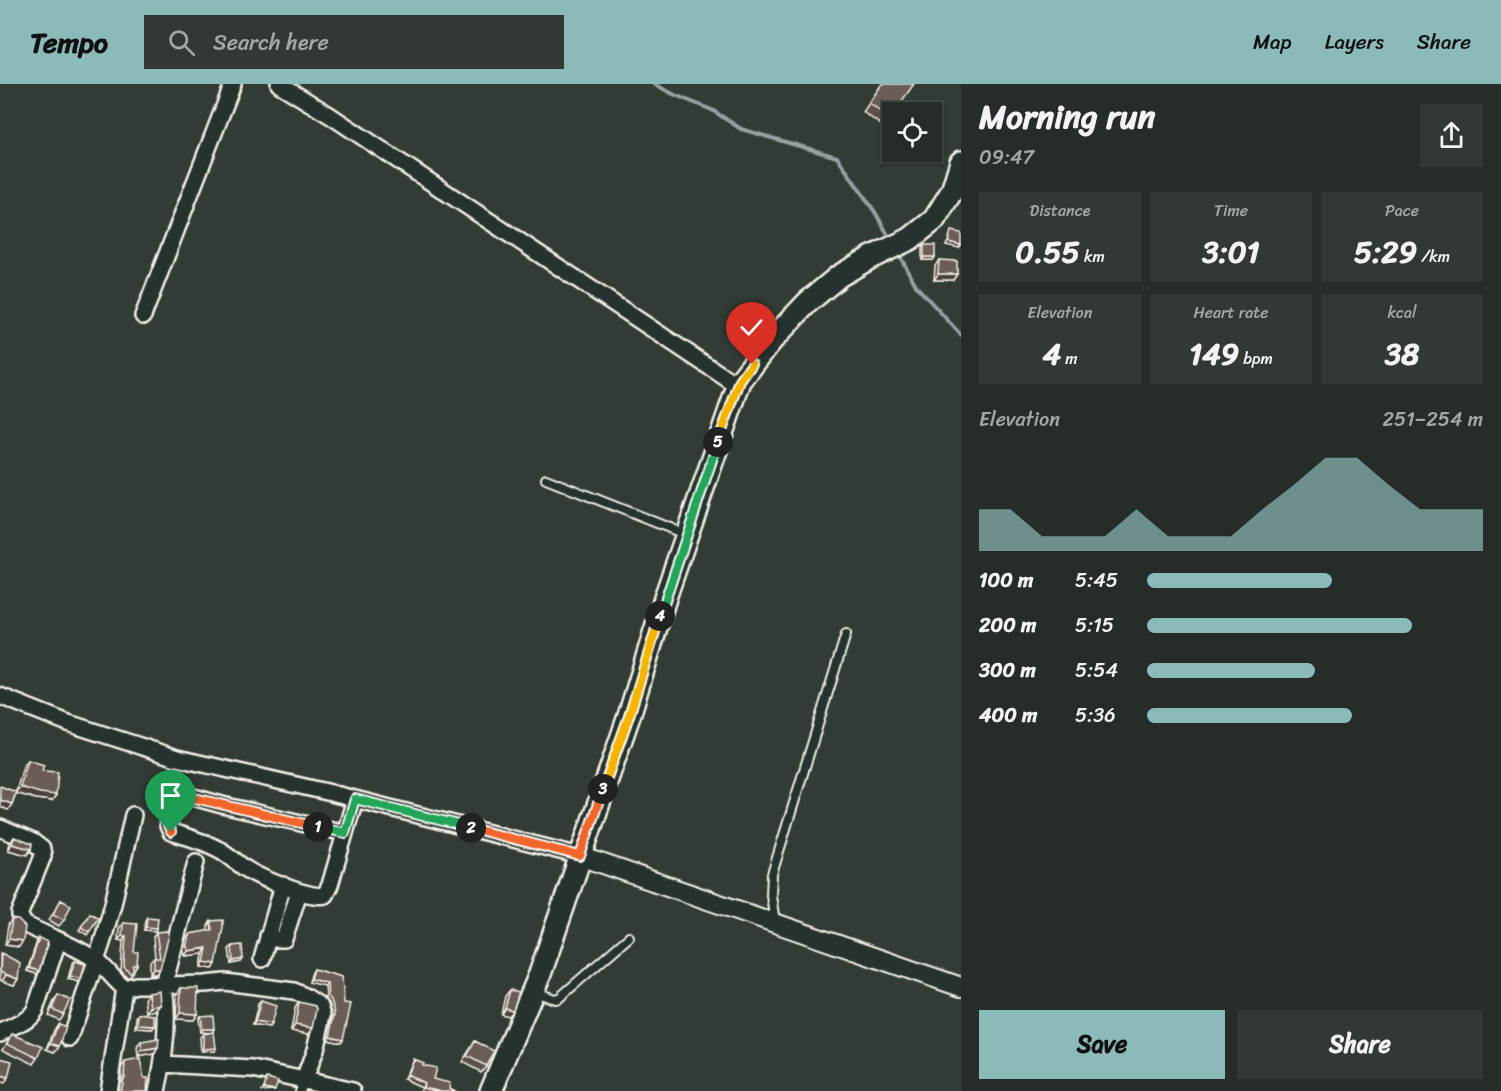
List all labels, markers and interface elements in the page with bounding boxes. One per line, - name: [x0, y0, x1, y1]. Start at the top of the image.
- search box: [144, 15, 564, 69]
- text: Tempo: [30, 18, 108, 67]
- text: Search here: [213, 23, 329, 62]
- text: Map: [1253, 23, 1292, 61]
- text: Layers: [1325, 23, 1384, 61]
- text: Share: [1417, 23, 1471, 61]
- icon: search: [165, 26, 198, 59]
- text: Morning run: [979, 88, 1155, 146]
- map controls: [882, 102, 942, 162]
- button: locate: [882, 102, 942, 162]
- button: share: [1420, 104, 1483, 167]
- text: 09:47: [979, 140, 1034, 175]
- text: Distance: [1030, 196, 1090, 225]
- text: Time: [1214, 196, 1248, 225]
- text: Pace: [1385, 196, 1419, 225]
- text: 0.55: [1015, 225, 1080, 279]
- text: 3:01: [1202, 225, 1260, 279]
- text: 5:29: [1354, 225, 1417, 279]
- text: km: [1080, 242, 1105, 271]
- text: /km: [1417, 242, 1450, 271]
- text: Elevation: [1028, 298, 1092, 327]
- text: Heart rate: [1193, 298, 1269, 327]
- text: kcal: [1387, 298, 1417, 327]
- pin: [726, 302, 777, 364]
- icon: check: [735, 311, 768, 344]
- text: 4: [1042, 327, 1061, 381]
- text: 149: [1189, 327, 1239, 381]
- text: 38: [1385, 327, 1419, 381]
- text: m: [1061, 344, 1078, 373]
- text: bpm: [1239, 344, 1273, 373]
- text: Elevation: [979, 402, 1060, 437]
- text: 251–254 m: [1383, 402, 1483, 437]
- pin: 5: [703, 427, 733, 457]
- text: 5: [713, 427, 723, 456]
- text: 100 m: [979, 563, 1033, 598]
- text: 5:45: [1075, 563, 1118, 598]
- pin: 4: [645, 601, 675, 631]
- text: 4: [655, 601, 665, 630]
- text: 200 m: [979, 608, 1036, 643]
- text: 5:15: [1075, 608, 1114, 643]
- text: 300 m: [979, 653, 1036, 688]
- text: 5:54: [1075, 653, 1118, 688]
- text: 400 m: [979, 698, 1037, 733]
- text: 5:36: [1075, 698, 1116, 733]
- pin: [145, 770, 196, 832]
- pin: 3: [588, 774, 618, 804]
- text: 3: [599, 774, 607, 803]
- icon: arrive: [154, 779, 187, 812]
- pin: 1: [303, 812, 333, 842]
- text: 1: [315, 812, 321, 841]
- pin: 2: [456, 813, 486, 843]
- text: 2: [466, 813, 476, 842]
- button: Save: [979, 1010, 1225, 1079]
- button: Share: [1237, 1010, 1483, 1079]

